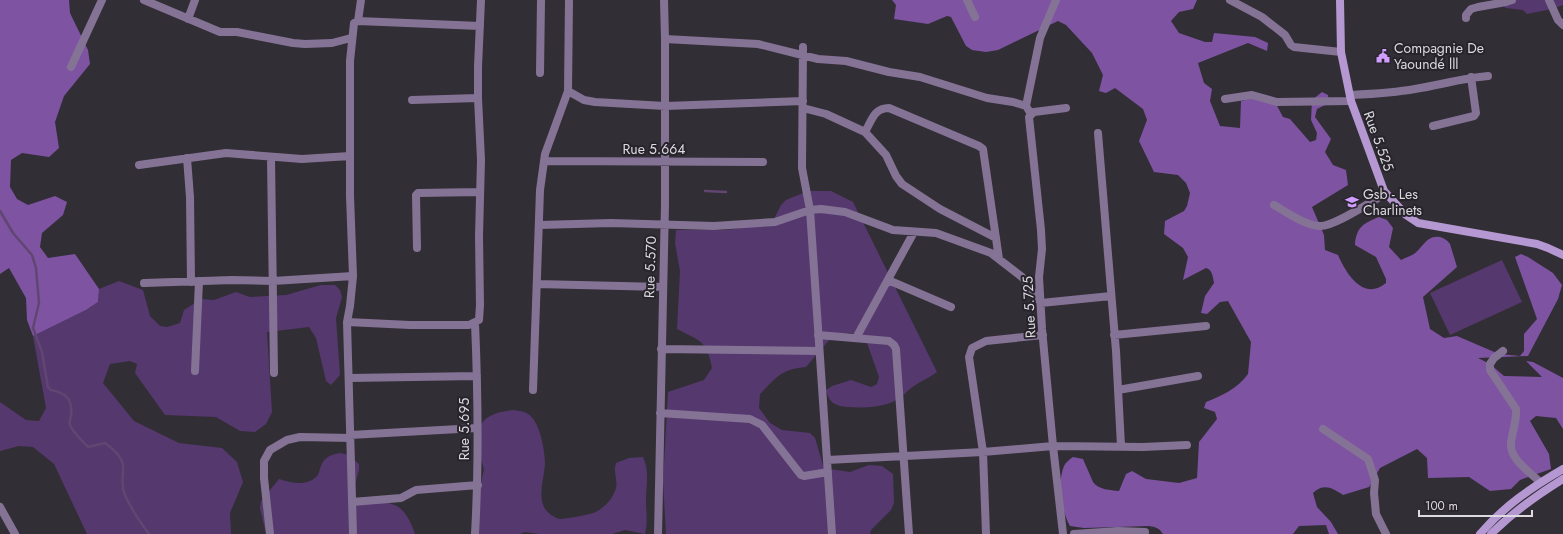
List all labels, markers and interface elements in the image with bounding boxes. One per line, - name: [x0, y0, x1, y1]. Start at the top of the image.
- place label: Compagnie De Yaoundé lll: [1394, 38, 1484, 74]
- public building icon: Compagnie De Yaoundé lll: [1375, 48, 1391, 64]
- street label: Rue 5.525: [1359, 108, 1399, 174]
- street label: Rue 5.664: [623, 139, 686, 159]
- place label: Gsb - Les Charlinets: [1363, 184, 1422, 220]
- school or university icon: Gsb - Les Charlinets: [1344, 194, 1360, 210]
- street label: Rue 5.570: [639, 235, 661, 299]
- street label: Rue 5.725: [1017, 275, 1041, 338]
- street label: Rue 5.695: [454, 398, 474, 460]
- scale bar: [1419, 492, 1532, 518]
- text: 100 m: [1425, 497, 1458, 515]

